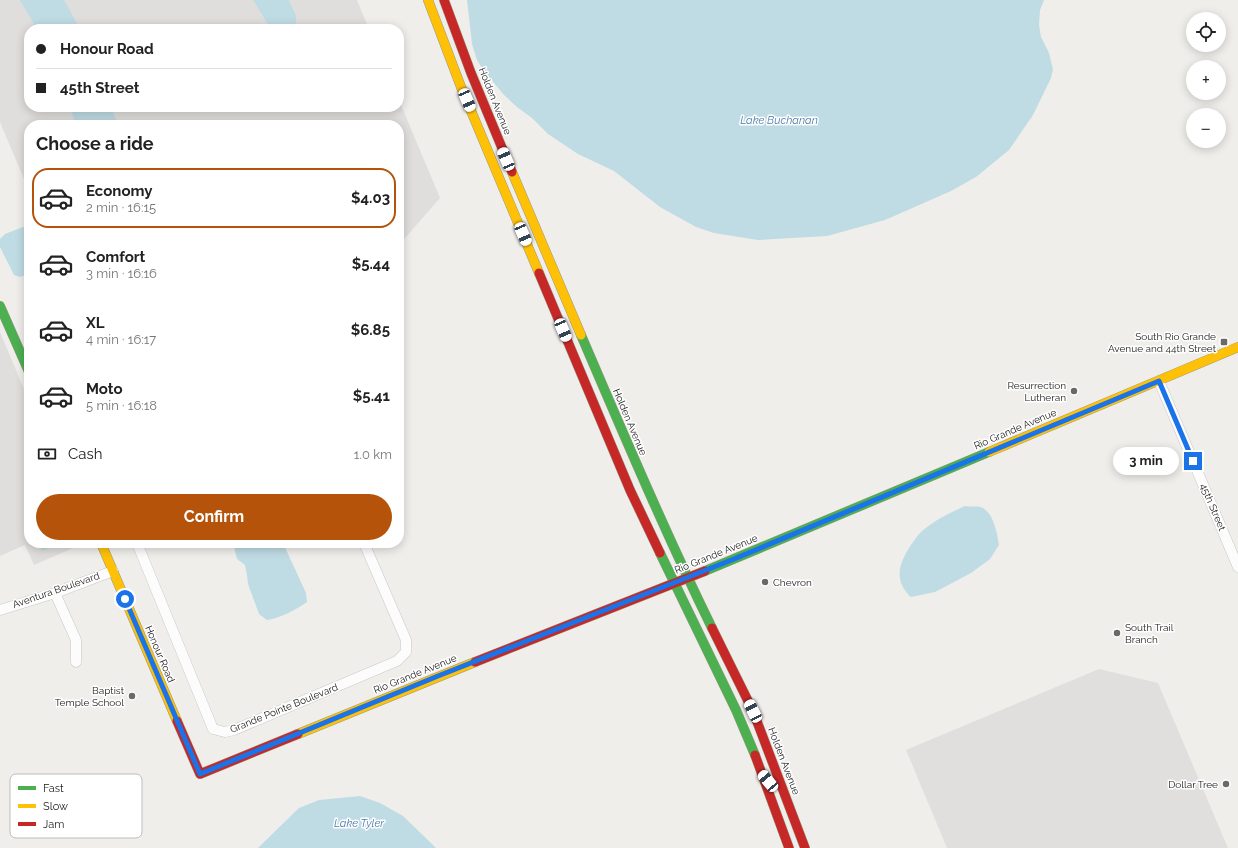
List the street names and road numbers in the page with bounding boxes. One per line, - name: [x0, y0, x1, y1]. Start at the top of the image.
- street label: Holden Avenue: [477, 66, 513, 136]
- street label: Holden Avenue: [611, 387, 649, 457]
- street label: Rio Grande Avenue: [972, 407, 1058, 451]
- street label: 45th Street: [1198, 482, 1228, 533]
- street label: Rio Grande Avenue: [673, 532, 759, 576]
- street label: Aventura Boulevard: [11, 570, 101, 610]
- street label: Honour Road: [143, 624, 177, 684]
- street label: Rio Grande Avenue: [372, 652, 458, 696]
- street label: Grande Pointe Boulevard: [228, 681, 340, 735]
- street label: Holden Avenue: [766, 726, 802, 796]

